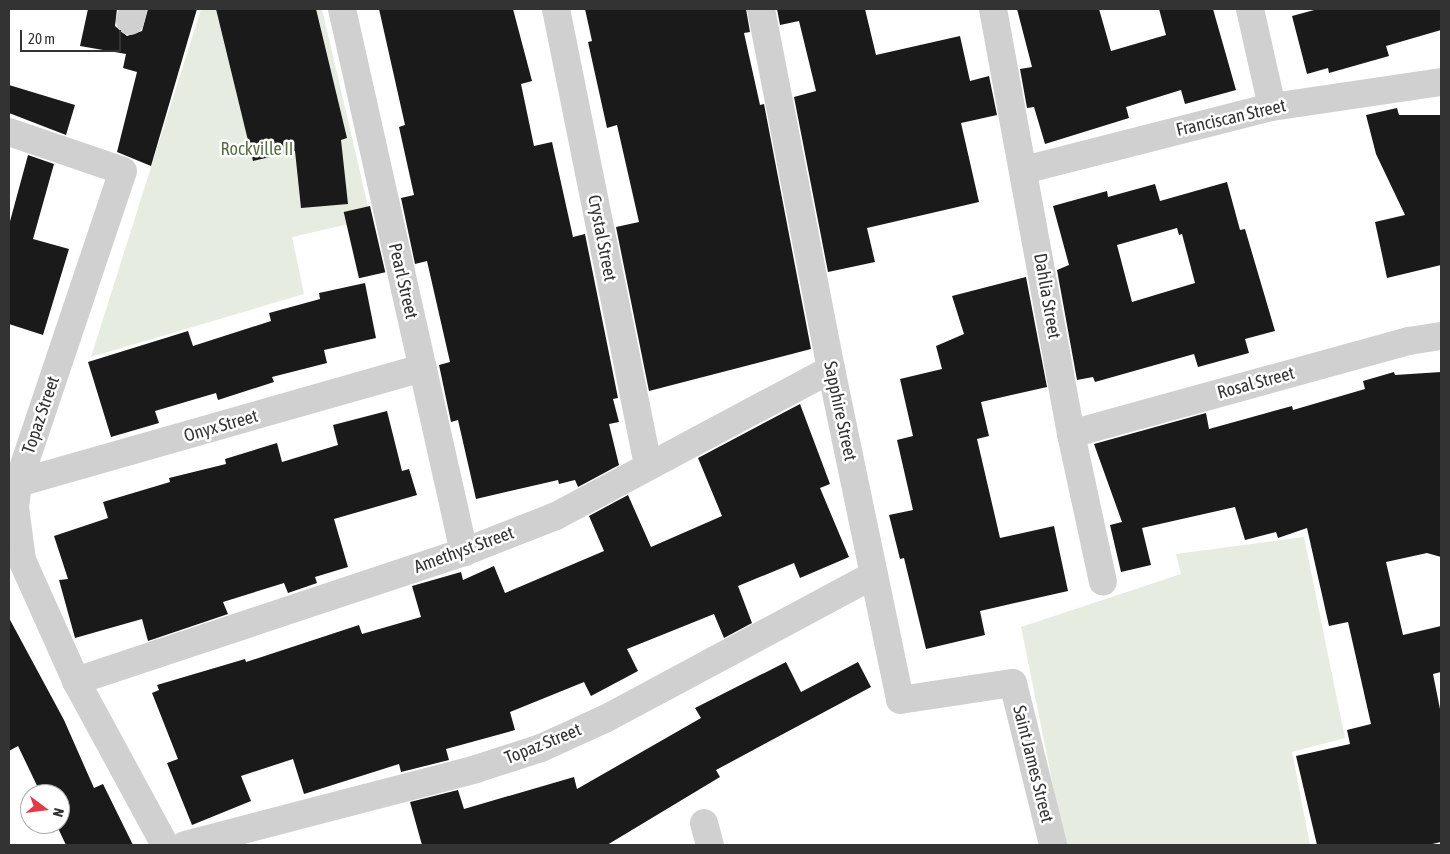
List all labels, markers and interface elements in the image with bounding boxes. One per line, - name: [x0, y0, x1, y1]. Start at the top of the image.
- scale bar: [22, 20, 124, 52]
- text: 20 m: [28, 30, 55, 47]
- street label: Franciscan Street: [1174, 95, 1288, 141]
- park label: Rockville II: [221, 138, 293, 160]
- street label: Crystal Street: [583, 193, 621, 283]
- street label: Pearl Street: [384, 241, 422, 321]
- street label: Dahlia Street: [1029, 252, 1065, 340]
- street label: Sapphire Street: [819, 359, 861, 463]
- street label: Rosal Street: [1215, 362, 1297, 404]
- street label: Topaz Street: [18, 373, 64, 457]
- street label: Onyx Street: [182, 405, 260, 447]
- street label: Amethyst Street: [411, 522, 517, 578]
- street label: Saint James Street: [1008, 703, 1058, 825]
- street label: Topaz Street: [502, 719, 584, 769]
- north arrow: [20, 784, 70, 834]
- text: N: [50, 807, 67, 819]

